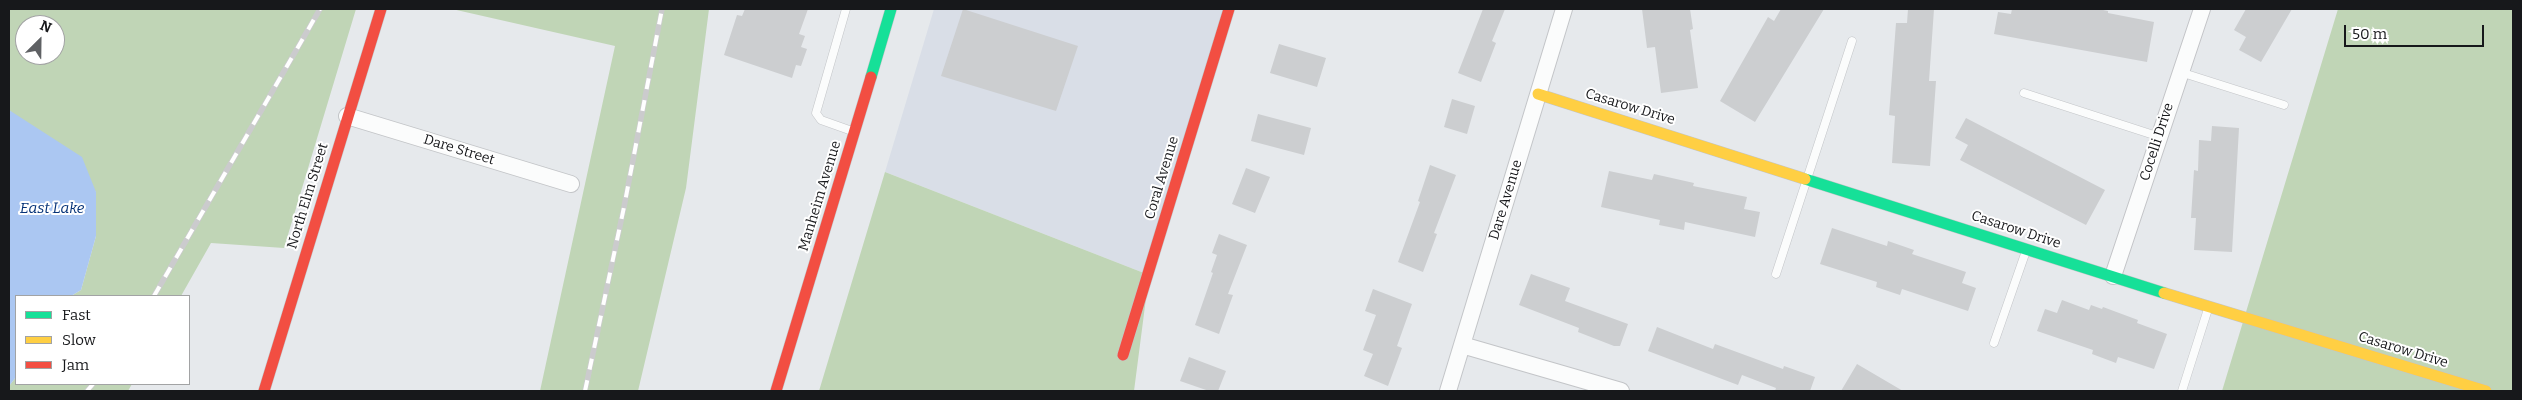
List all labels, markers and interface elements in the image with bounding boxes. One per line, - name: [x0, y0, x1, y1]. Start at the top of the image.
- north arrow: [15, 15, 65, 65]
- scale bar: [2347, 15, 2487, 47]
- text: N: [37, 17, 54, 37]
- text: 50 m: [2352, 25, 2387, 43]
- street label: Casarow Drive: [1583, 85, 1677, 129]
- street label: Cocelli Drive: [2137, 101, 2177, 183]
- street label: Dare Street: [422, 131, 496, 169]
- street label: Coral Avenue: [1141, 134, 1183, 222]
- street label: Manheim Avenue: [795, 139, 845, 253]
- street label: North Elm Street: [284, 141, 332, 251]
- street label: Dare Avenue: [1486, 158, 1526, 242]
- water label: East Lake: [20, 200, 84, 218]
- street label: Casarow Drive: [1969, 208, 2063, 252]
- legend: [15, 295, 190, 385]
- text: Fast: [62, 306, 91, 324]
- street label: Casarow Drive: [2356, 328, 2450, 372]
- text: Slow: [62, 331, 96, 349]
- text: Jam: [62, 356, 89, 374]

